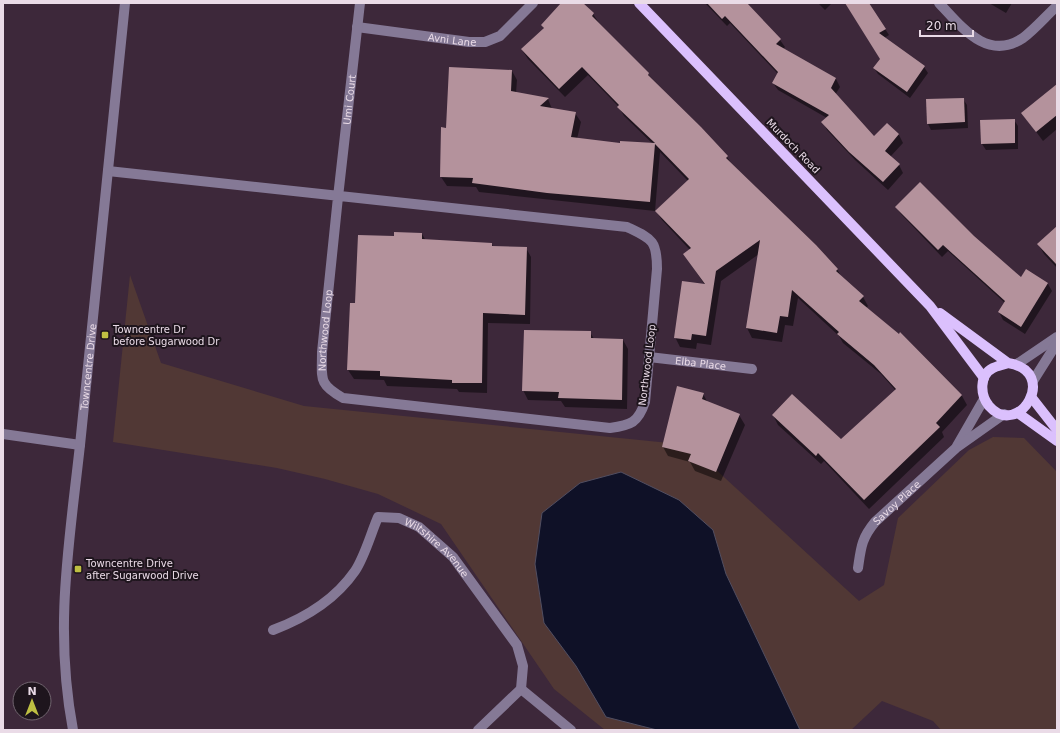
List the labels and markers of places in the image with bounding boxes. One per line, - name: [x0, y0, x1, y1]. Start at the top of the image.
- place label: Towncentre Dr before Sugarwood Dr: [112, 324, 220, 347]
- marker: Towncentre Dr before Sugarwood Dr: [100, 330, 110, 340]
- place label: Towncentre Drive after Sugarwood Drive: [85, 558, 199, 581]
- marker: Towncentre Drive after Sugarwood Drive: [73, 564, 83, 574]

